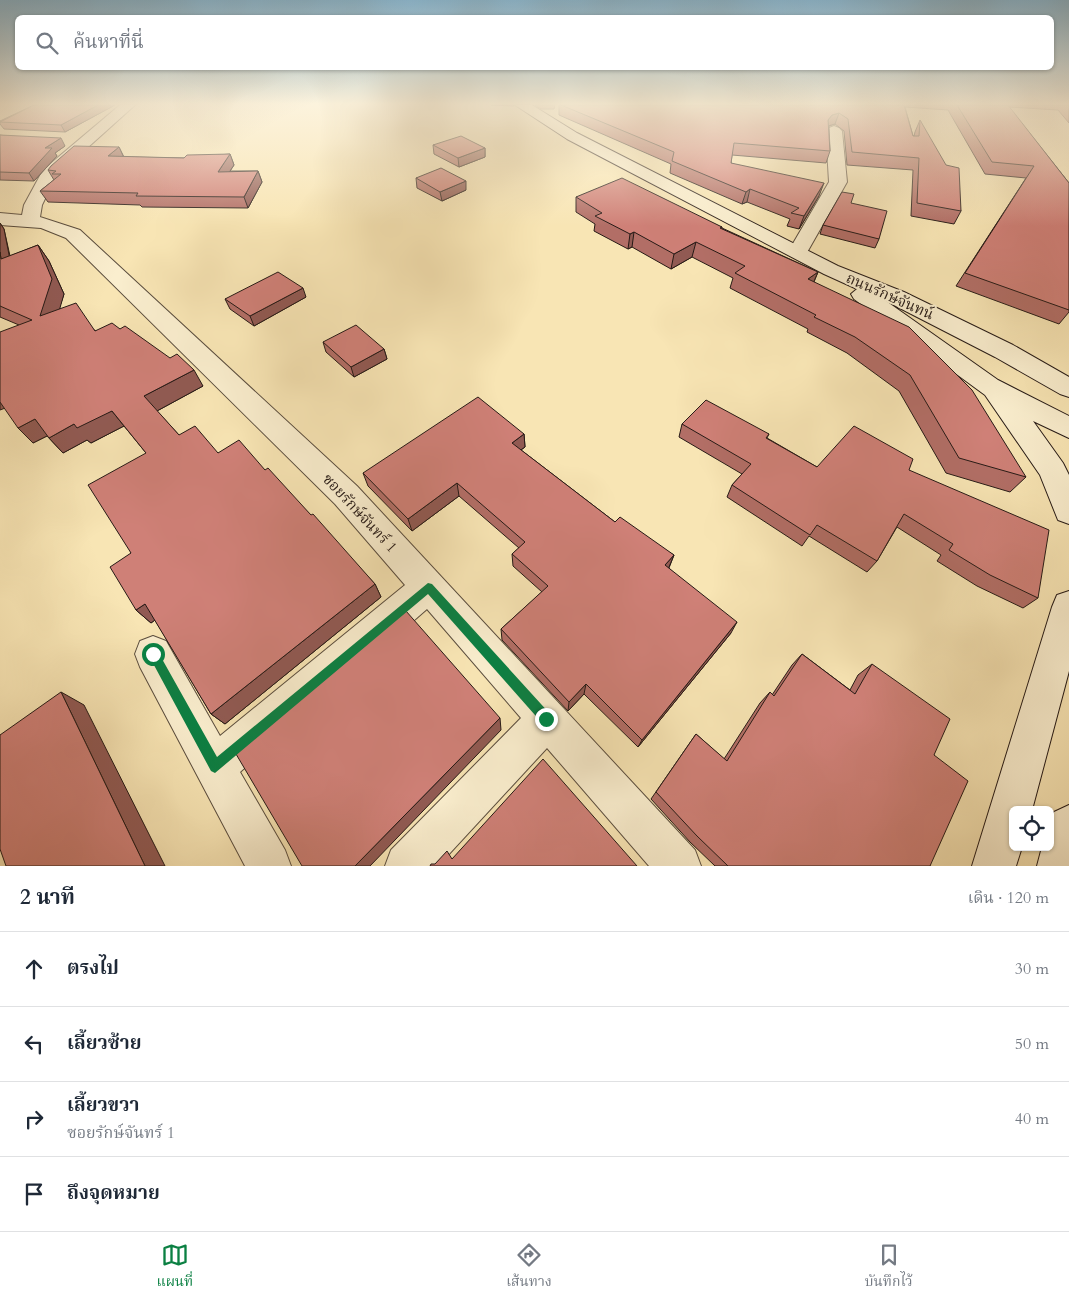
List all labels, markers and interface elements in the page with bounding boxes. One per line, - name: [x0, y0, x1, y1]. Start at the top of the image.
- search box: [15, 15, 1054, 70]
- icon: search: [33, 29, 61, 57]
- text: ค้นหาที่นี่: [73, 29, 144, 55]
- street label: ถนนรักษ์จันทน์: [843, 268, 937, 324]
- street label: ซอยรักษ์จันทร์ 1: [318, 469, 402, 557]
- route start: [142, 643, 165, 666]
- route end: [535, 708, 558, 731]
- map controls: [1009, 806, 1054, 851]
- button: locate: [1009, 806, 1054, 851]
- text: 2 นาที: [20, 883, 75, 912]
- text: เดิน · 120 m: [968, 887, 1049, 909]
- icon: ahead: [20, 955, 48, 983]
- text: ตรงไป: [67, 955, 119, 981]
- text: 30 m: [1015, 958, 1049, 980]
- icon: left: [20, 1030, 48, 1058]
- text: เลี้ยวซ้าย: [67, 1030, 141, 1056]
- text: 50 m: [1015, 1033, 1049, 1055]
- text: เลี้ยวขวา: [67, 1092, 139, 1118]
- icon: right: [20, 1105, 48, 1133]
- text: 40 m: [1015, 1108, 1049, 1130]
- text: ซอยรักษ์จันทร์ 1: [67, 1122, 175, 1144]
- icon: arrive: [20, 1180, 48, 1208]
- text: ถึงจุดหมาย: [67, 1180, 160, 1206]
- tab: แผนที่: [157, 1241, 193, 1293]
- tab: เส้นทาง: [506, 1241, 552, 1293]
- tab: บันทึกไว้: [865, 1241, 913, 1293]

